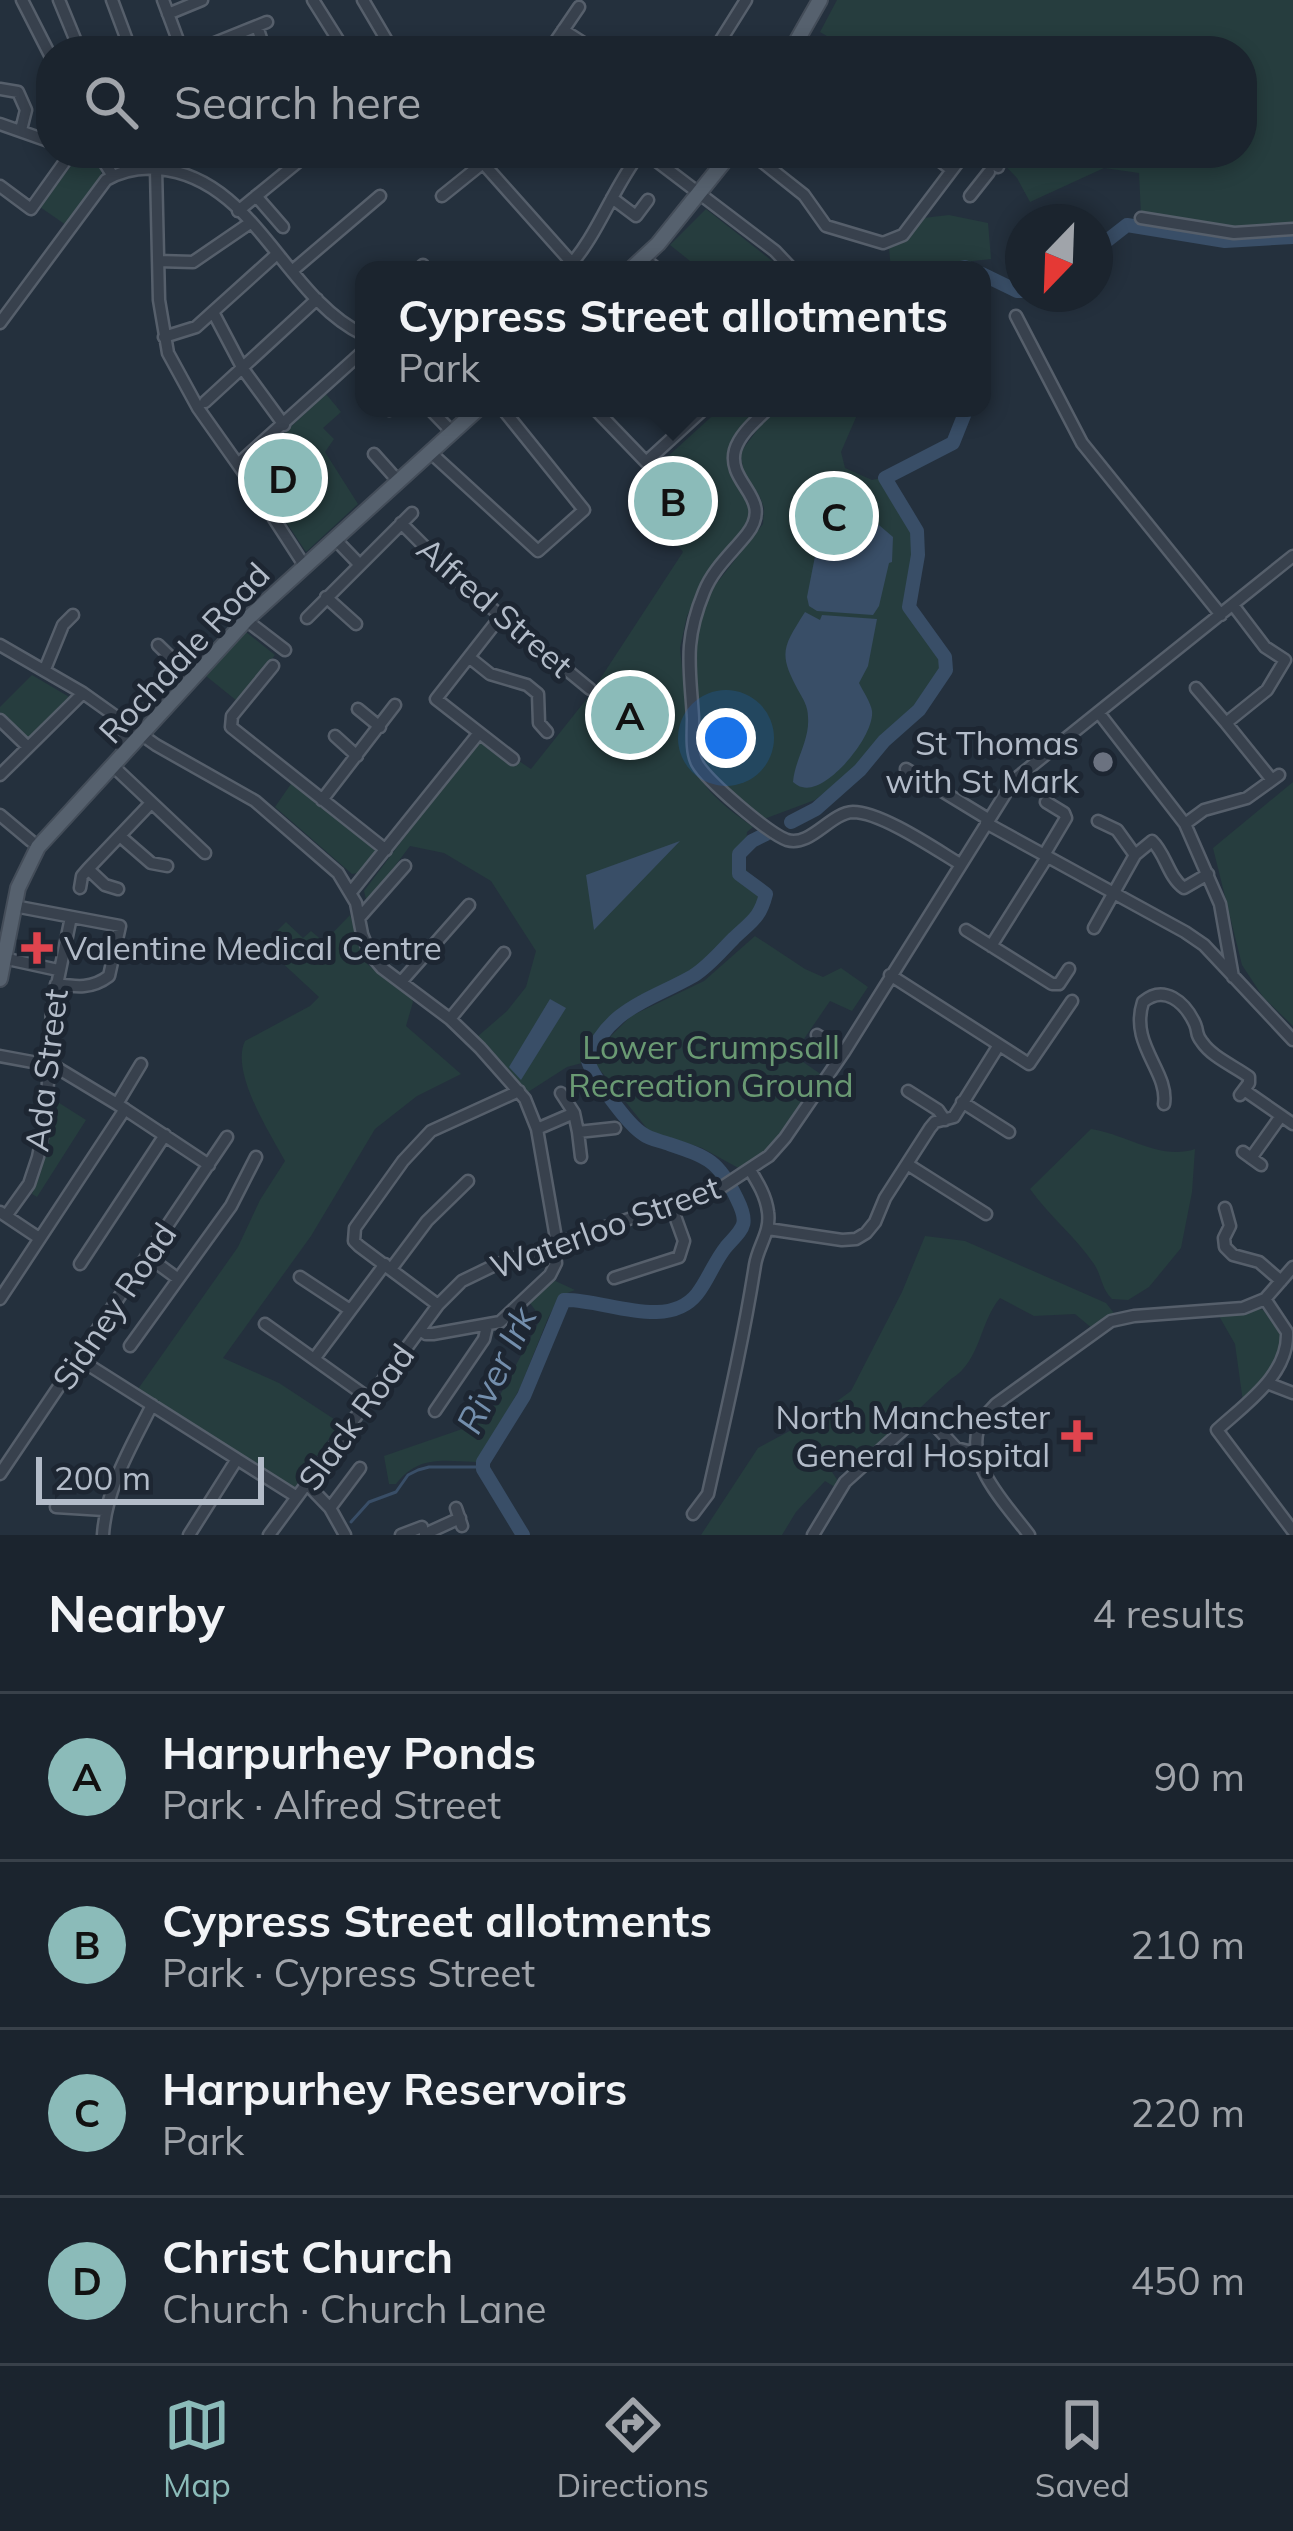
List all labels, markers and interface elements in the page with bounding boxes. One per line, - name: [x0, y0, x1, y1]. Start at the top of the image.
- search box: [36, 36, 1257, 168]
- icon: search: [78, 69, 144, 135]
- text: Search here: [174, 74, 421, 130]
- north arrow: [1005, 204, 1113, 312]
- popup: [355, 261, 991, 417]
- text: Cypress Street allotments: [398, 287, 948, 343]
- text: Park: [398, 343, 480, 392]
- pin: D: [244, 433, 322, 523]
- pin: B: [634, 456, 712, 546]
- pin: C: [795, 471, 873, 561]
- street label: Alfred Street: [409, 528, 581, 685]
- street label: Rochdale Road: [90, 554, 278, 751]
- pin: A: [591, 670, 669, 760]
- your location: [696, 708, 756, 768]
- place label: St Thomas with St Mark: [885, 722, 1080, 801]
- marker: St Thomas with St Mark: [1090, 749, 1116, 775]
- place label: Valentine Medical Centre: [64, 927, 442, 968]
- marker: Valentine Medical Centre: [21, 932, 53, 964]
- street label: Ada Street: [15, 986, 76, 1154]
- park label: Lower Crumpsall Recreation Ground: [568, 1026, 854, 1105]
- street label: Waterloo Street: [484, 1166, 725, 1287]
- street label: Sidney Road: [43, 1215, 184, 1397]
- water label: River Irk: [446, 1298, 546, 1440]
- street label: Slack Road: [289, 1335, 422, 1498]
- place label: North Manchester General Hospital: [776, 1396, 1050, 1475]
- marker: North Manchester General Hospital: [1061, 1420, 1093, 1452]
- scale bar: [36, 1451, 264, 1504]
- text: 200 m: [54, 1457, 151, 1498]
- text: Nearby: [48, 1581, 225, 1645]
- text: 4 results: [1092, 1589, 1245, 1638]
- text: Harpurhey Ponds: [162, 1724, 536, 1780]
- text: A: [72, 1752, 102, 1801]
- text: 90 m: [1154, 1752, 1245, 1801]
- text: Park · Alfred Street: [162, 1780, 501, 1829]
- text: Cypress Street allotments: [162, 1892, 712, 1948]
- text: B: [74, 1920, 100, 1969]
- text: 210 m: [1130, 1920, 1245, 1969]
- text: Park · Cypress Street: [162, 1948, 535, 1997]
- text: Harpurhey Reservoirs: [162, 2060, 627, 2116]
- text: C: [74, 2088, 100, 2137]
- text: 220 m: [1130, 2088, 1245, 2137]
- text: Park: [162, 2116, 244, 2165]
- text: Christ Church: [162, 2228, 453, 2284]
- text: D: [72, 2256, 102, 2305]
- text: 450 m: [1130, 2256, 1245, 2305]
- text: Church · Church Lane: [162, 2284, 546, 2333]
- tab: Map: [163, 2392, 231, 2505]
- tab: Directions: [557, 2392, 709, 2505]
- tab: Saved: [1035, 2392, 1130, 2505]

